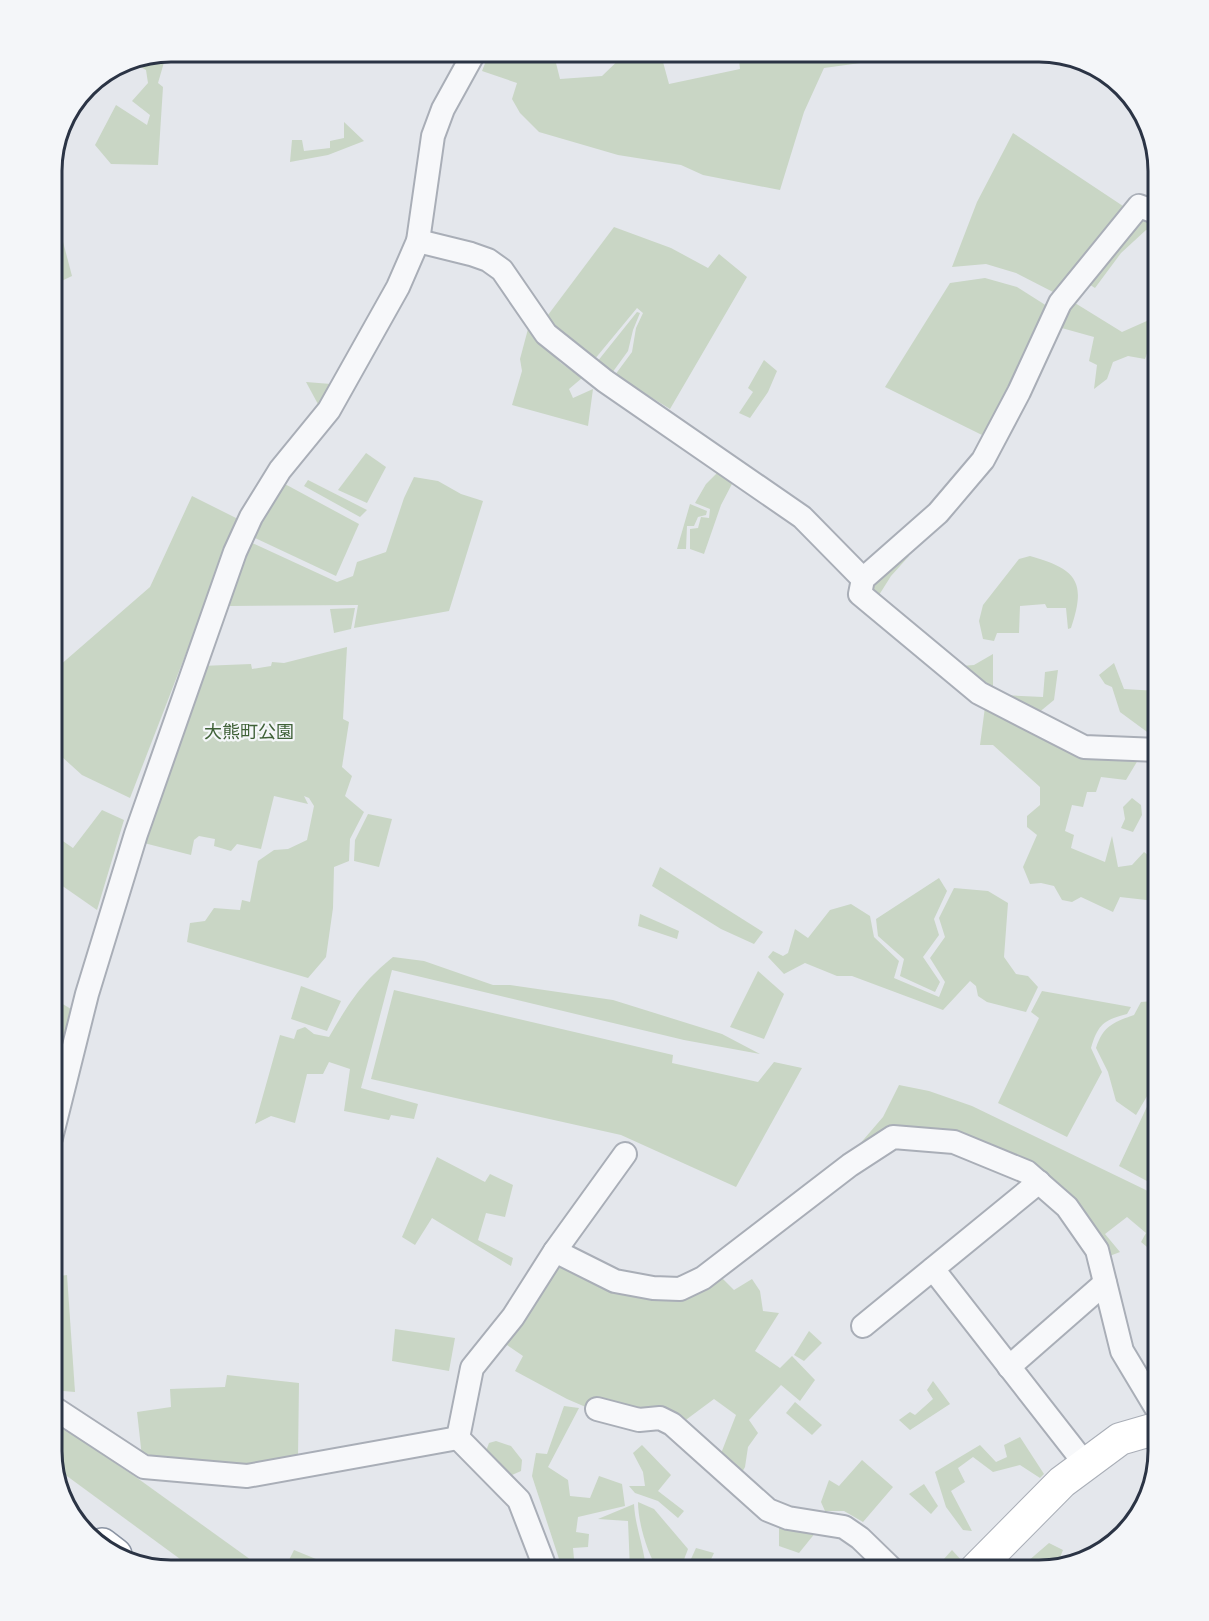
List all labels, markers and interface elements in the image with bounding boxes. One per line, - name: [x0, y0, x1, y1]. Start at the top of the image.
- park label: 大熊町公園: [204, 719, 294, 745]

